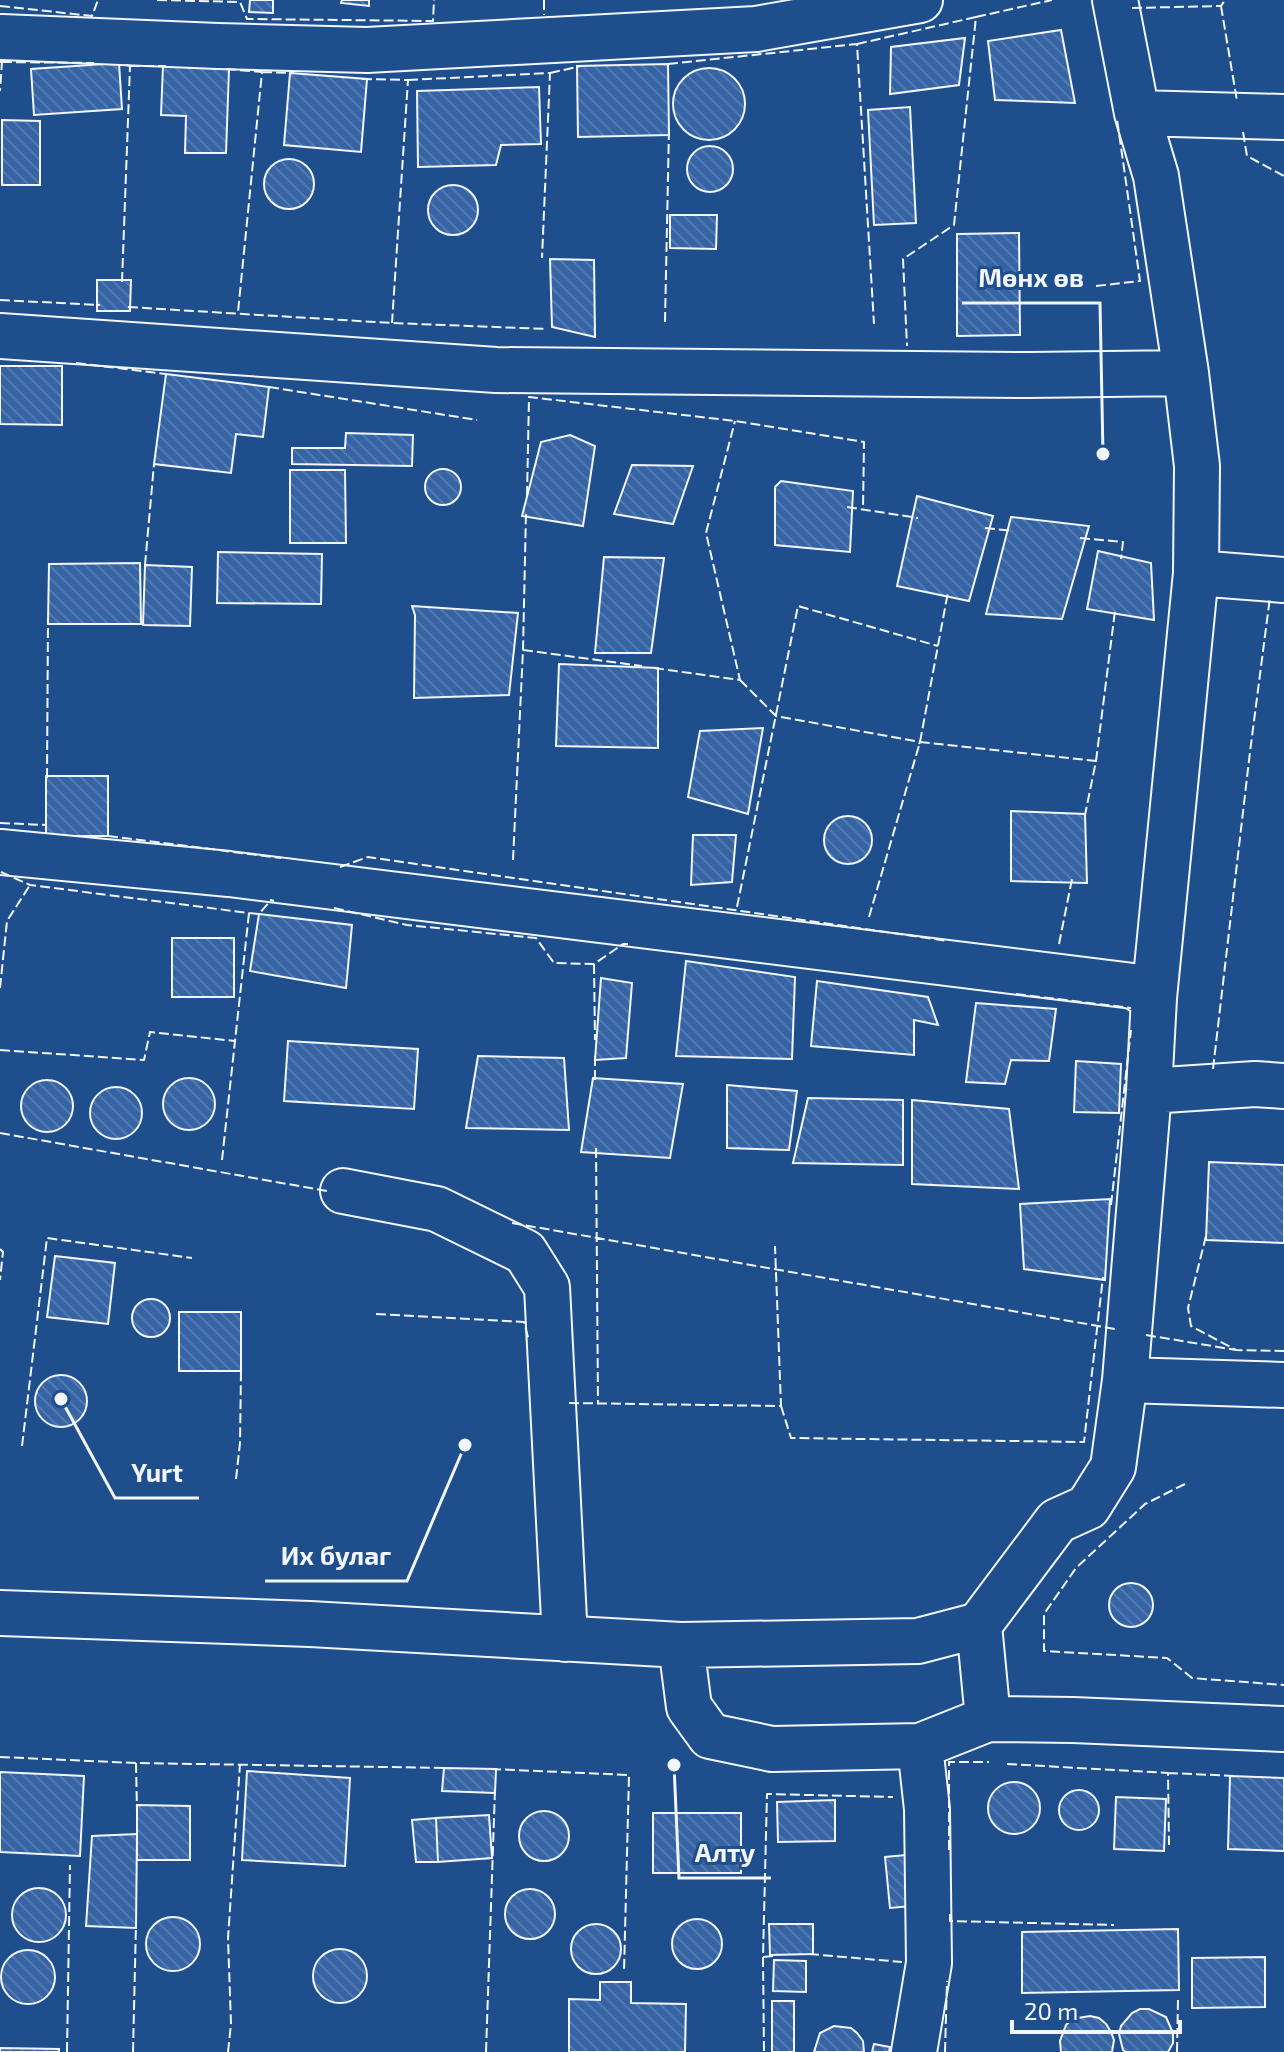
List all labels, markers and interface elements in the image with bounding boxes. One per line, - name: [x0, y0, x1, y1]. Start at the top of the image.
- callout: Мөнх өв: [962, 253, 1100, 303]
- text: Мөнх өв: [978, 261, 1084, 292]
- callout: Yurt: [115, 1448, 199, 1498]
- text: Yurt: [131, 1456, 183, 1487]
- callout: Их булаг: [265, 1531, 407, 1581]
- text: Их булаг: [281, 1539, 391, 1570]
- callout: Алту: [679, 1828, 771, 1878]
- text: Алту: [695, 1836, 755, 1867]
- scale bar: [1012, 1984, 1180, 2034]
- text: 20 m: [1024, 1996, 1078, 2025]

